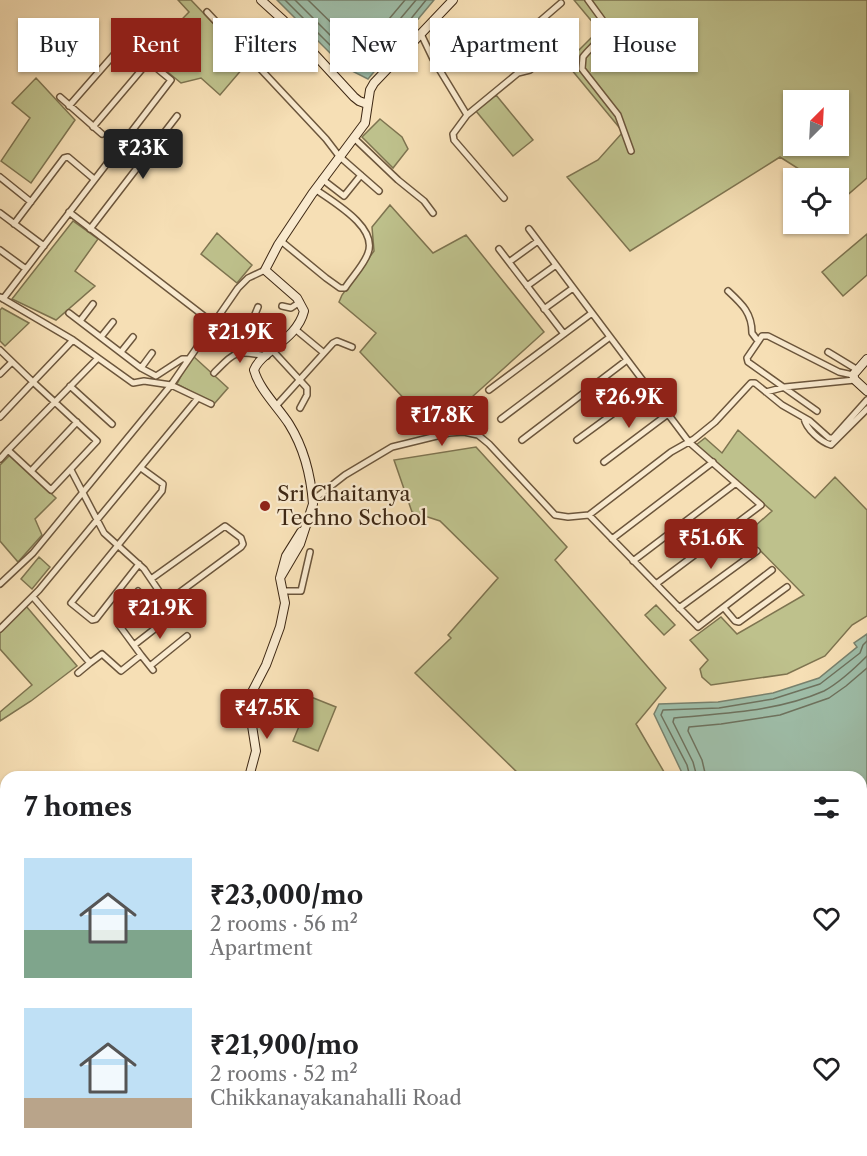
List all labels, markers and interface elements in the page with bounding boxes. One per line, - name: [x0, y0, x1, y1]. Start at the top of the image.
- chip: Buy: [18, 18, 99, 72]
- chip: Rent: [111, 18, 201, 72]
- chip: Filters: [213, 18, 318, 72]
- chip: New: [330, 18, 418, 72]
- chip: Apartment: [430, 18, 579, 72]
- chip: House: [591, 18, 698, 72]
- north arrow: [783, 90, 849, 156]
- map controls: [783, 90, 849, 234]
- pin: ₹23K: [107, 129, 179, 180]
- text: ₹23K: [118, 136, 168, 160]
- button: locate: [783, 168, 849, 234]
- pin: ₹21.9K: [191, 313, 289, 364]
- text: ₹21.9K: [207, 320, 273, 344]
- pin: ₹26.9K: [580, 378, 678, 429]
- text: ₹26.9K: [595, 385, 663, 409]
- pin: ₹17.8K: [393, 396, 491, 447]
- text: ₹17.8K: [410, 403, 474, 427]
- place label: Sri Chaitanya Techno School: [277, 481, 427, 530]
- marker: Sri Chaitanya Techno School: [258, 499, 272, 513]
- pin: ₹51.6K: [662, 519, 760, 570]
- text: ₹51.6K: [679, 526, 743, 550]
- pin: ₹21.9K: [111, 589, 209, 640]
- text: ₹21.9K: [127, 596, 193, 620]
- pin: ₹47.5K: [218, 689, 316, 740]
- text: ₹47.5K: [234, 696, 300, 720]
- text: 7 homes: [24, 791, 132, 823]
- icon: filters: [810, 791, 843, 824]
- text: ₹23,000/mo: [210, 879, 363, 911]
- icon: home: [72, 882, 144, 954]
- icon: heart: [810, 902, 843, 935]
- text: 2 rooms · 56 m²: [210, 912, 358, 936]
- text: Apartment: [210, 936, 313, 960]
- text: ₹21,900/mo: [210, 1029, 359, 1061]
- icon: home: [72, 1032, 144, 1104]
- icon: heart: [810, 1052, 843, 1085]
- text: 2 rooms · 52 m²: [210, 1062, 358, 1086]
- text: Chikkanayakanahalli Road: [210, 1086, 462, 1110]

